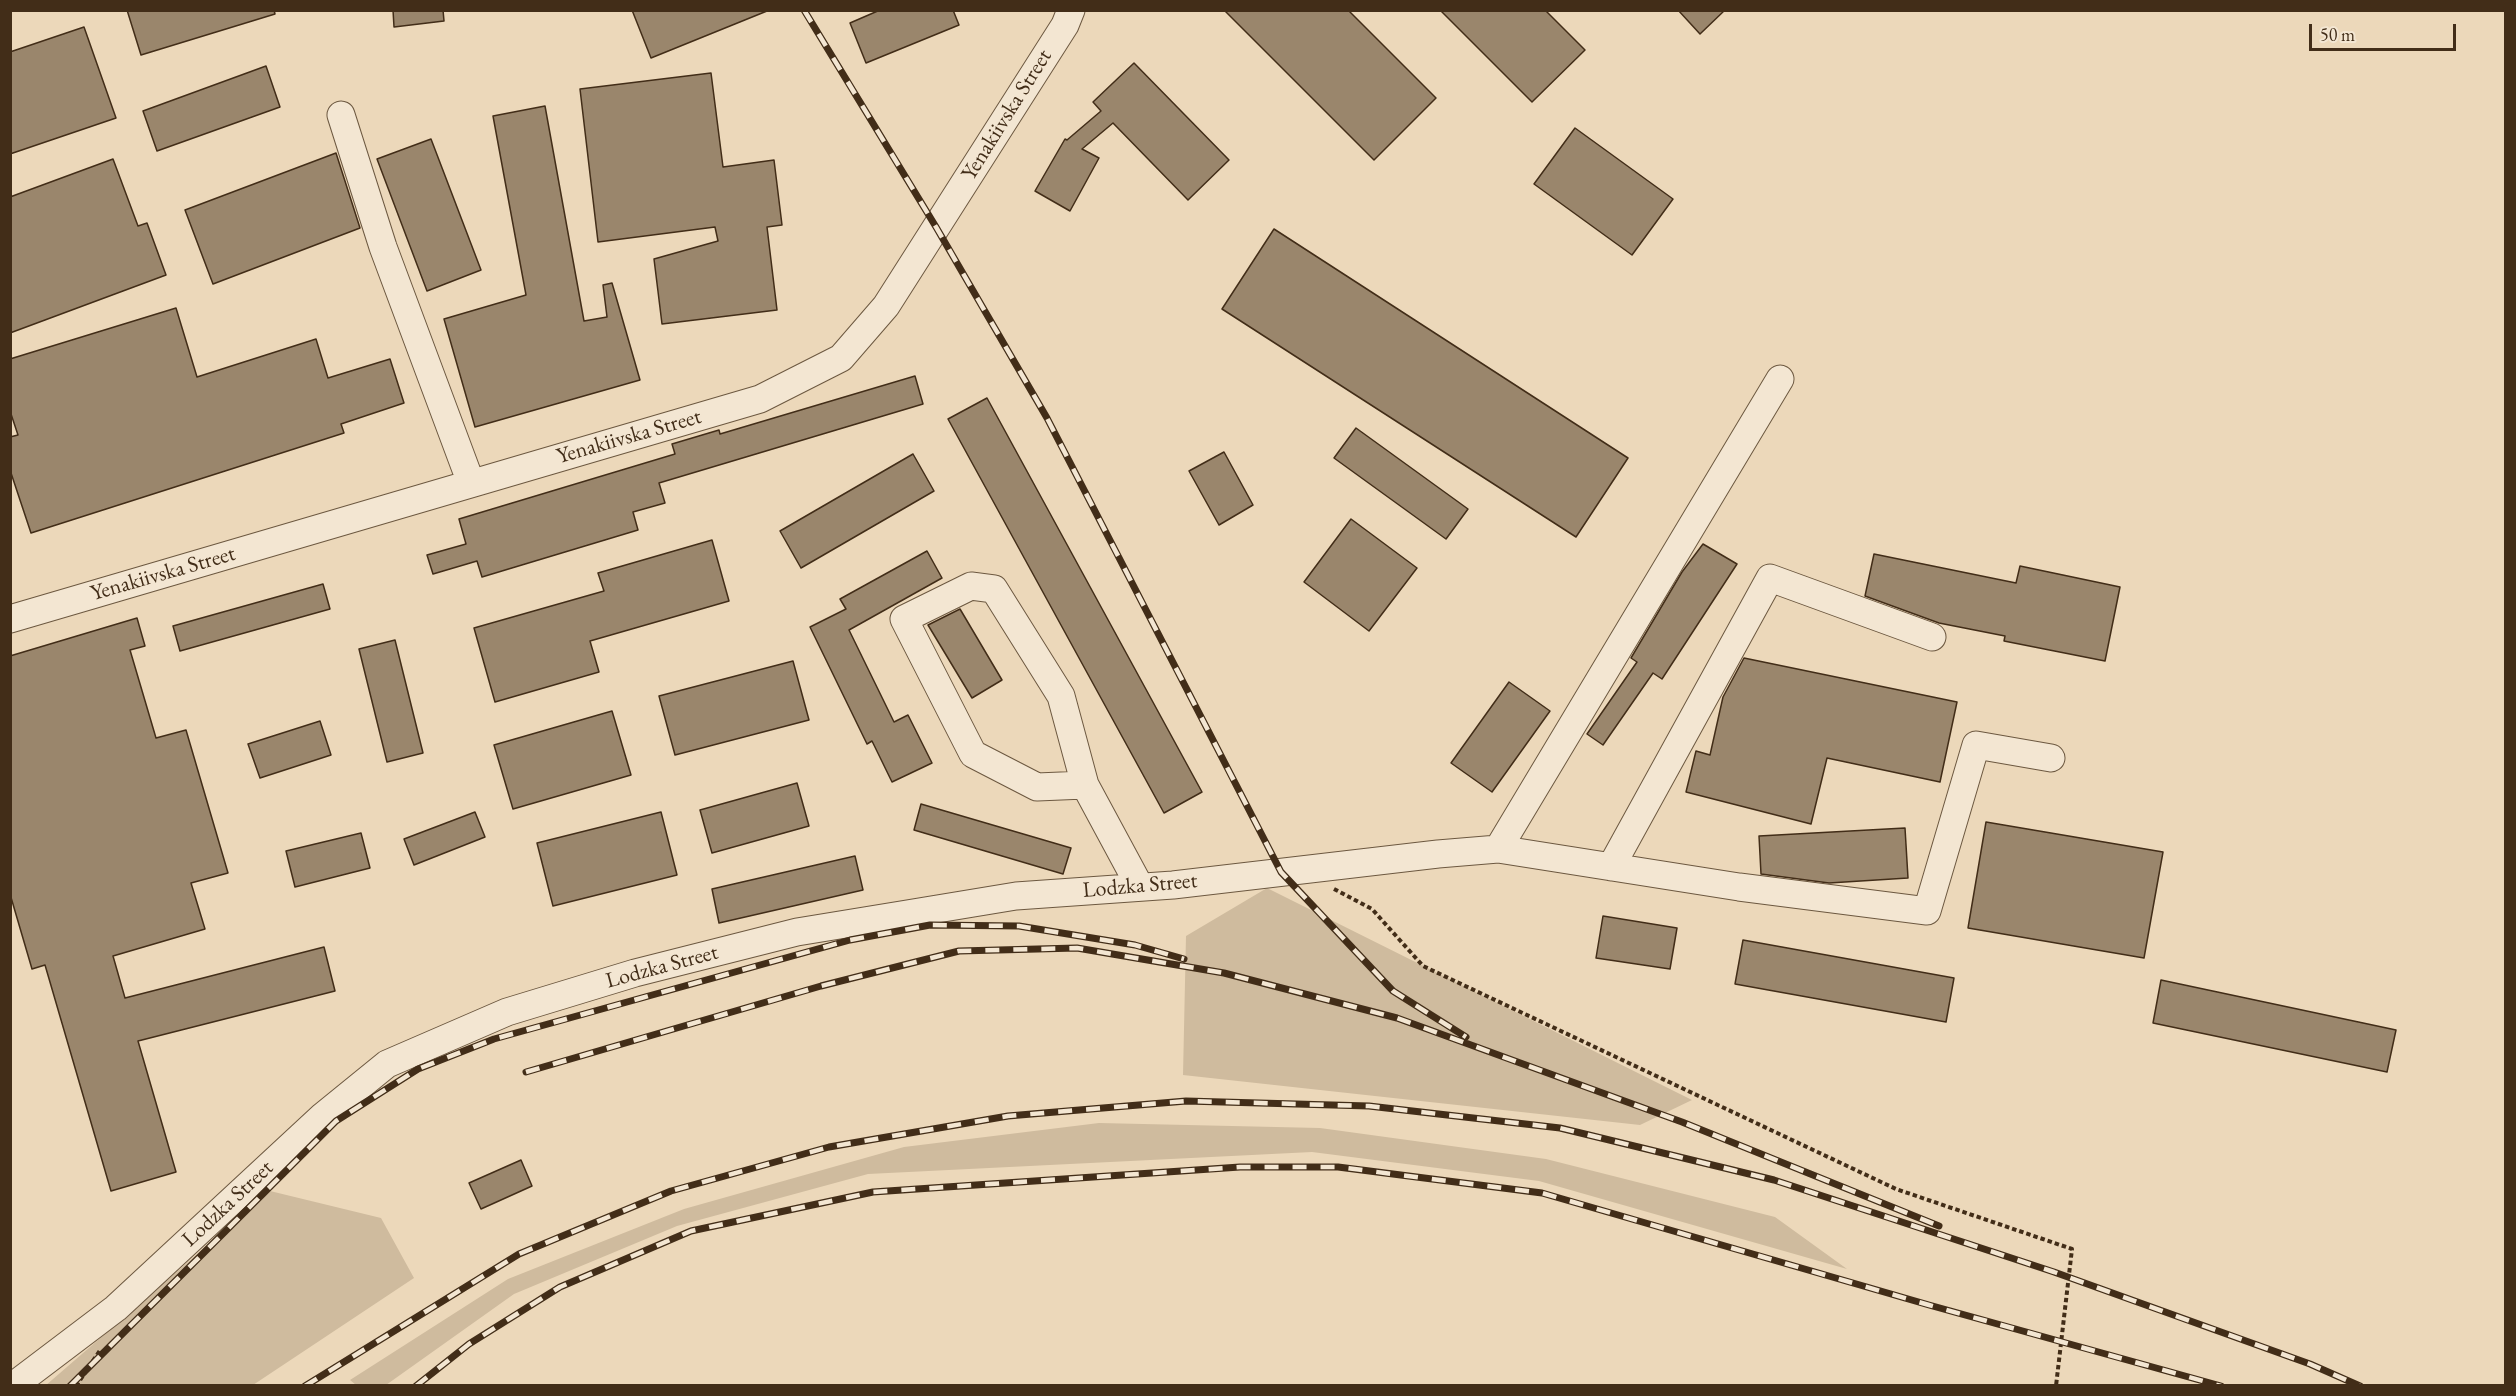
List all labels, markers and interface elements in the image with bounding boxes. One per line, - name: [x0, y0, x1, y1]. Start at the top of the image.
- scale bar: [2312, 12, 2459, 50]
- text: 50 m: [2320, 23, 2355, 46]
- street label: Yenakiivska Street: [956, 45, 1058, 185]
- street label: Yenakiivska Street: [554, 404, 704, 470]
- street label: Yenakiivska Street: [88, 541, 238, 607]
- street label: Lodzka Street: [1082, 868, 1198, 904]
- street label: Lodzka Street: [603, 939, 721, 995]
- street label: Lodzka Street: [177, 1155, 279, 1253]

